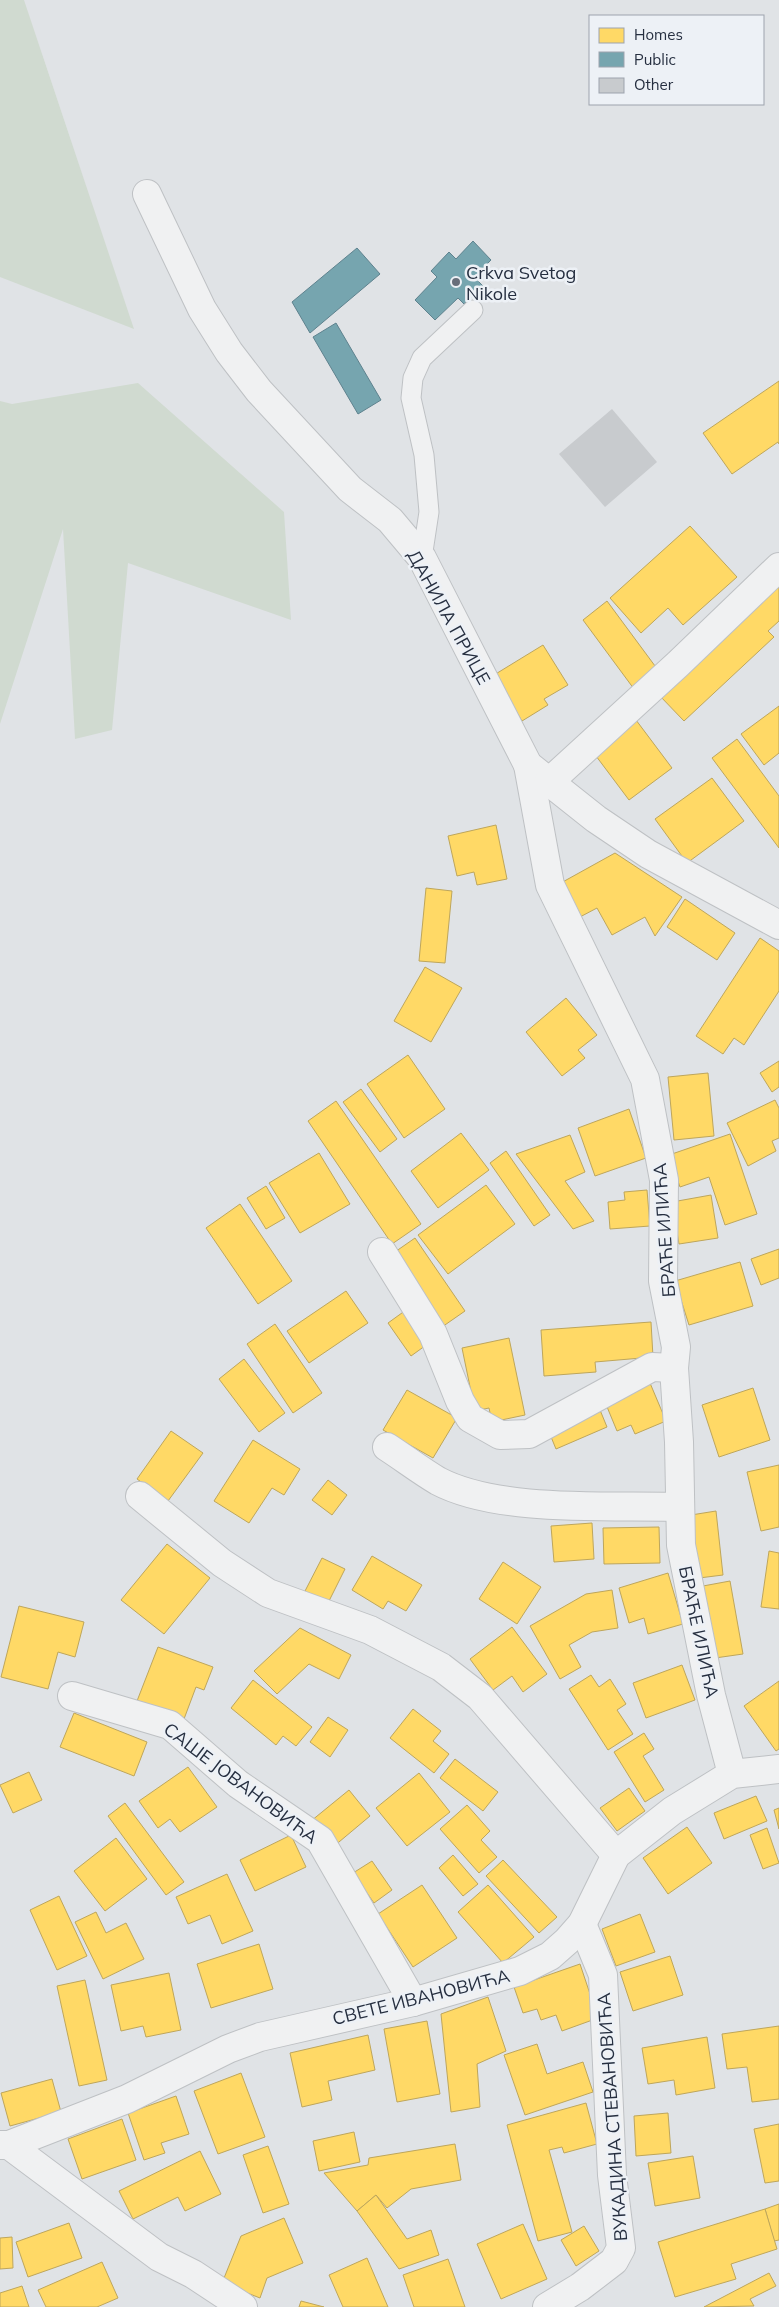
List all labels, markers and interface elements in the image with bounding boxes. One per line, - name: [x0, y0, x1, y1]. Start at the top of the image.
- legend: [589, 15, 764, 105]
- text: Homes: [634, 25, 683, 44]
- text: Public: [634, 50, 676, 69]
- text: Other: [634, 75, 674, 94]
- place label: Crkva Svetog Nikole: [466, 261, 576, 305]
- marker: Crkva Svetog Nikole: [450, 276, 462, 288]
- street label: ДАНИЛА ПРИЦЕ: [402, 546, 496, 688]
- street label: БРАЋЕ ИЛИЋА: [648, 1162, 680, 1298]
- street label: БРАЋЕ ИЛИЋА: [674, 1564, 724, 1700]
- street label: САШЕ ЈОВАНОВИЋА: [159, 1717, 323, 1849]
- street label: СВЕТЕ ИВАНОВИЋА: [330, 1964, 512, 2030]
- street label: ВУКАДИНА СТЕВАНОВИЋА: [592, 1992, 632, 2242]

